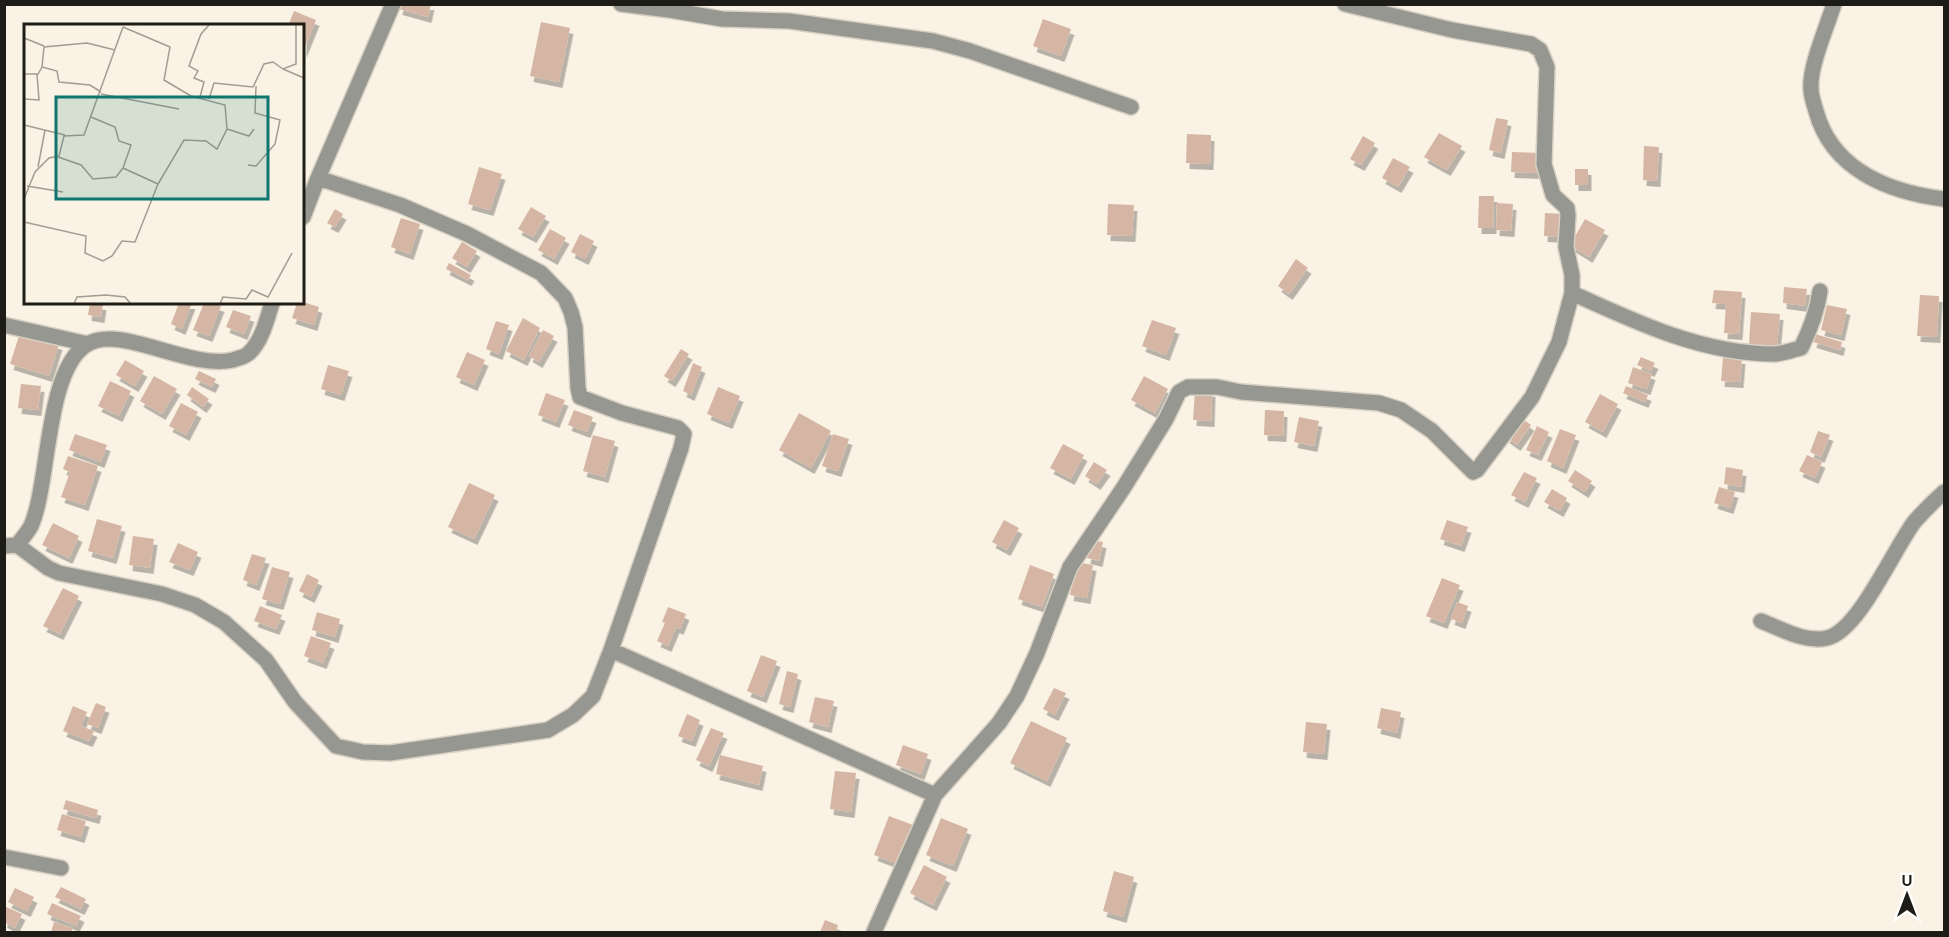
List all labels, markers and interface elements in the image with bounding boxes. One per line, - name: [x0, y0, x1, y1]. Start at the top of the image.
- inset map: [24, 24, 304, 304]
- north arrow: [1877, 865, 1937, 925]
- text: U: [1902, 870, 1912, 891]

